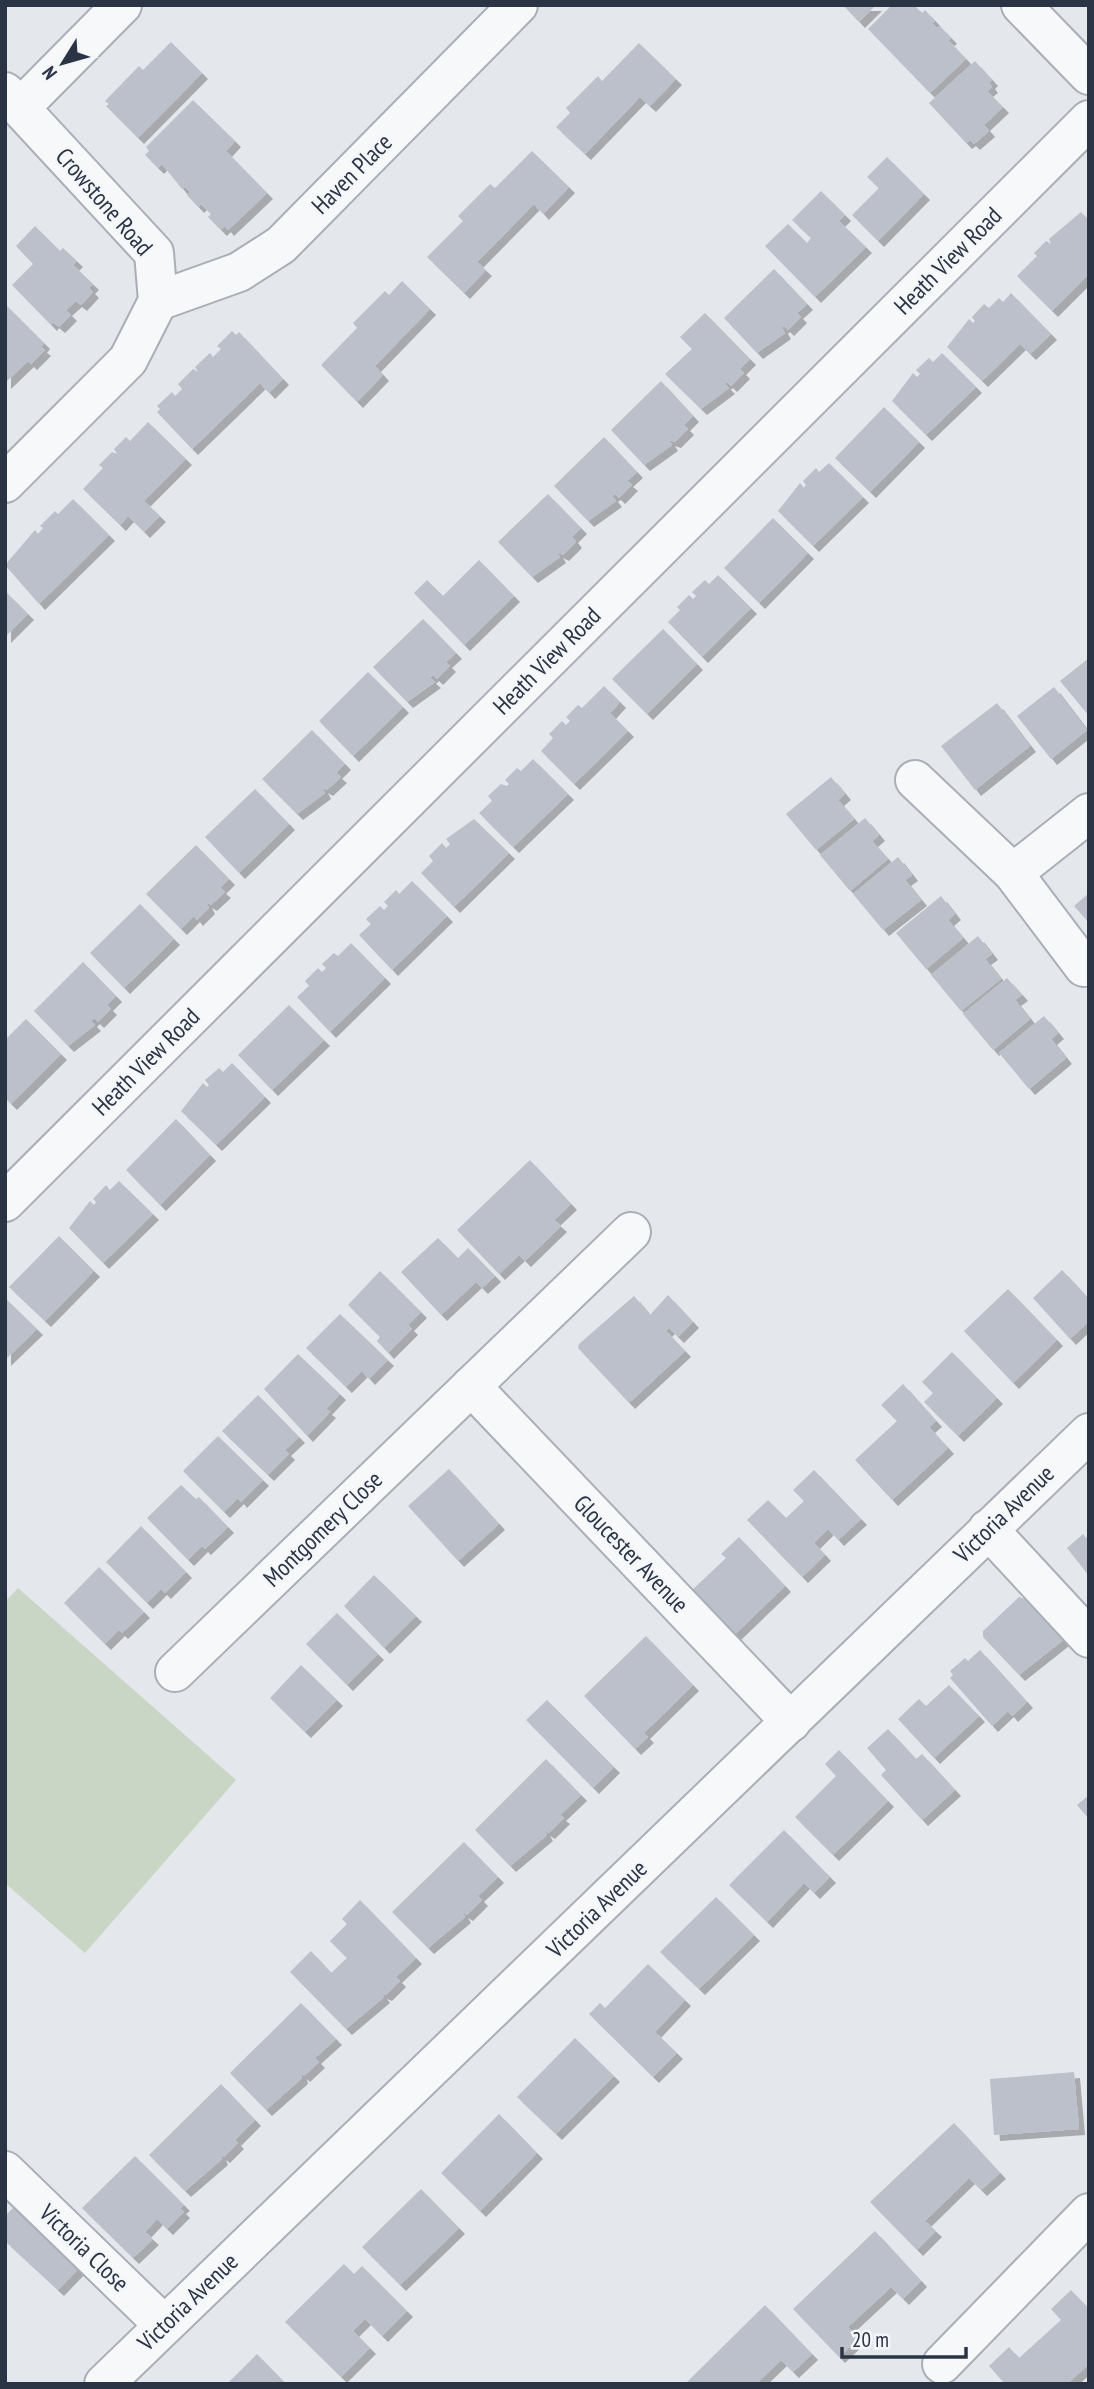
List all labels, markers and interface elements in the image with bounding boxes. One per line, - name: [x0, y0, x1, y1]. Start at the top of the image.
- north arrow: [28, 28, 98, 98]
- text: N: [37, 62, 62, 85]
- street label: Haven Place: [305, 127, 398, 220]
- street label: Crowstone Road: [49, 141, 160, 262]
- street label: Heath View Road: [887, 200, 1008, 321]
- street label: Heath View Road: [486, 600, 607, 721]
- street label: Heath View Road: [85, 1001, 206, 1122]
- street label: Victoria Avenue: [946, 1458, 1061, 1570]
- street label: Montgomery Close: [257, 1464, 389, 1593]
- street label: Gloucester Avenue: [567, 1488, 695, 1619]
- street label: Victoria Avenue: [539, 1853, 654, 1965]
- street label: Victoria Close: [32, 2197, 136, 2298]
- street label: Victoria Avenue: [130, 2246, 245, 2358]
- scale bar: [842, 2316, 966, 2360]
- text: 20 m: [852, 2326, 889, 2353]

